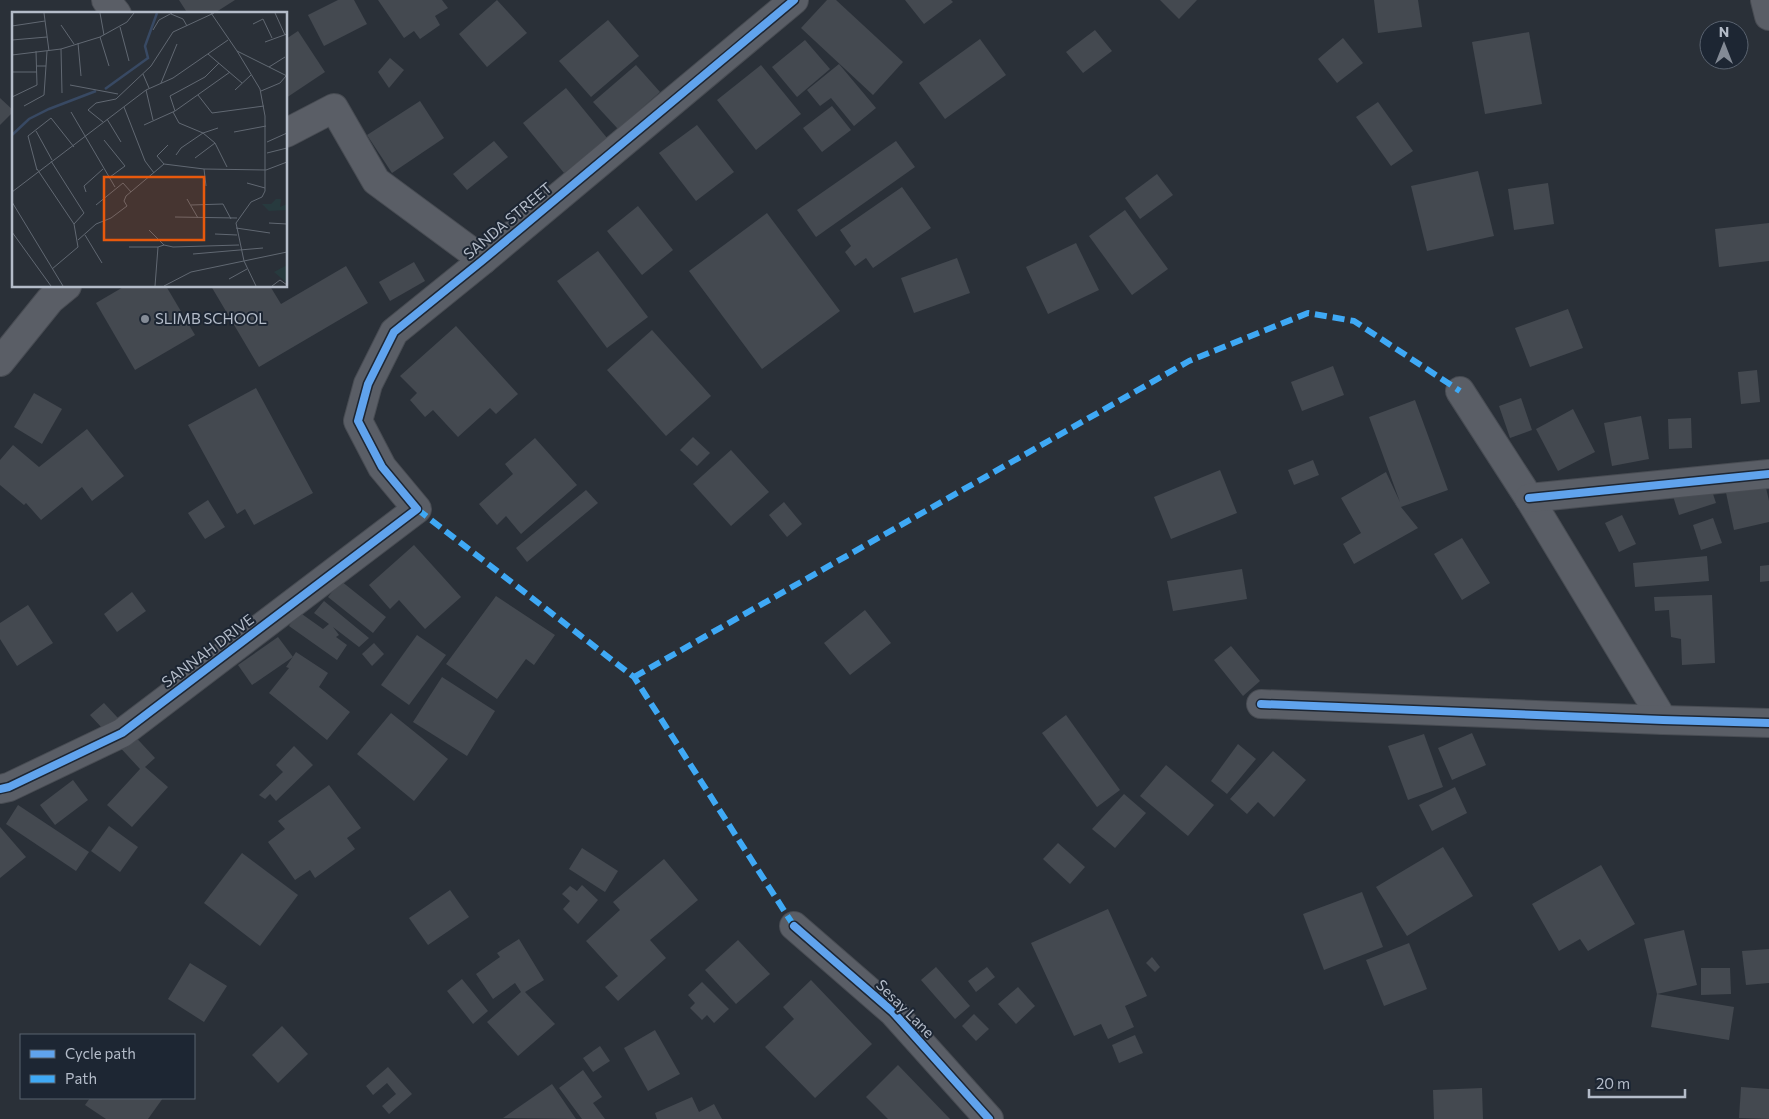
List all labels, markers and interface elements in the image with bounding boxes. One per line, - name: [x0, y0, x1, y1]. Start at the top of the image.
- inset map: [12, 12, 288, 288]
- north arrow: [1699, 20, 1749, 70]
- text: N: [1719, 23, 1729, 40]
- street label: SANDA STREET: [459, 178, 556, 262]
- place label: SLIMB SCHOOL: [155, 309, 267, 327]
- marker: SLIMB SCHOOL: [139, 313, 151, 325]
- street label: SANNAH DRIVE: [158, 610, 257, 691]
- street label: Sesay Lane: [873, 975, 939, 1041]
- legend: [20, 1034, 195, 1099]
- text: Cycle path: [65, 1044, 136, 1062]
- scale bar: [1589, 1066, 1685, 1098]
- text: Path: [65, 1069, 97, 1087]
- text: 20 m: [1596, 1074, 1630, 1092]

